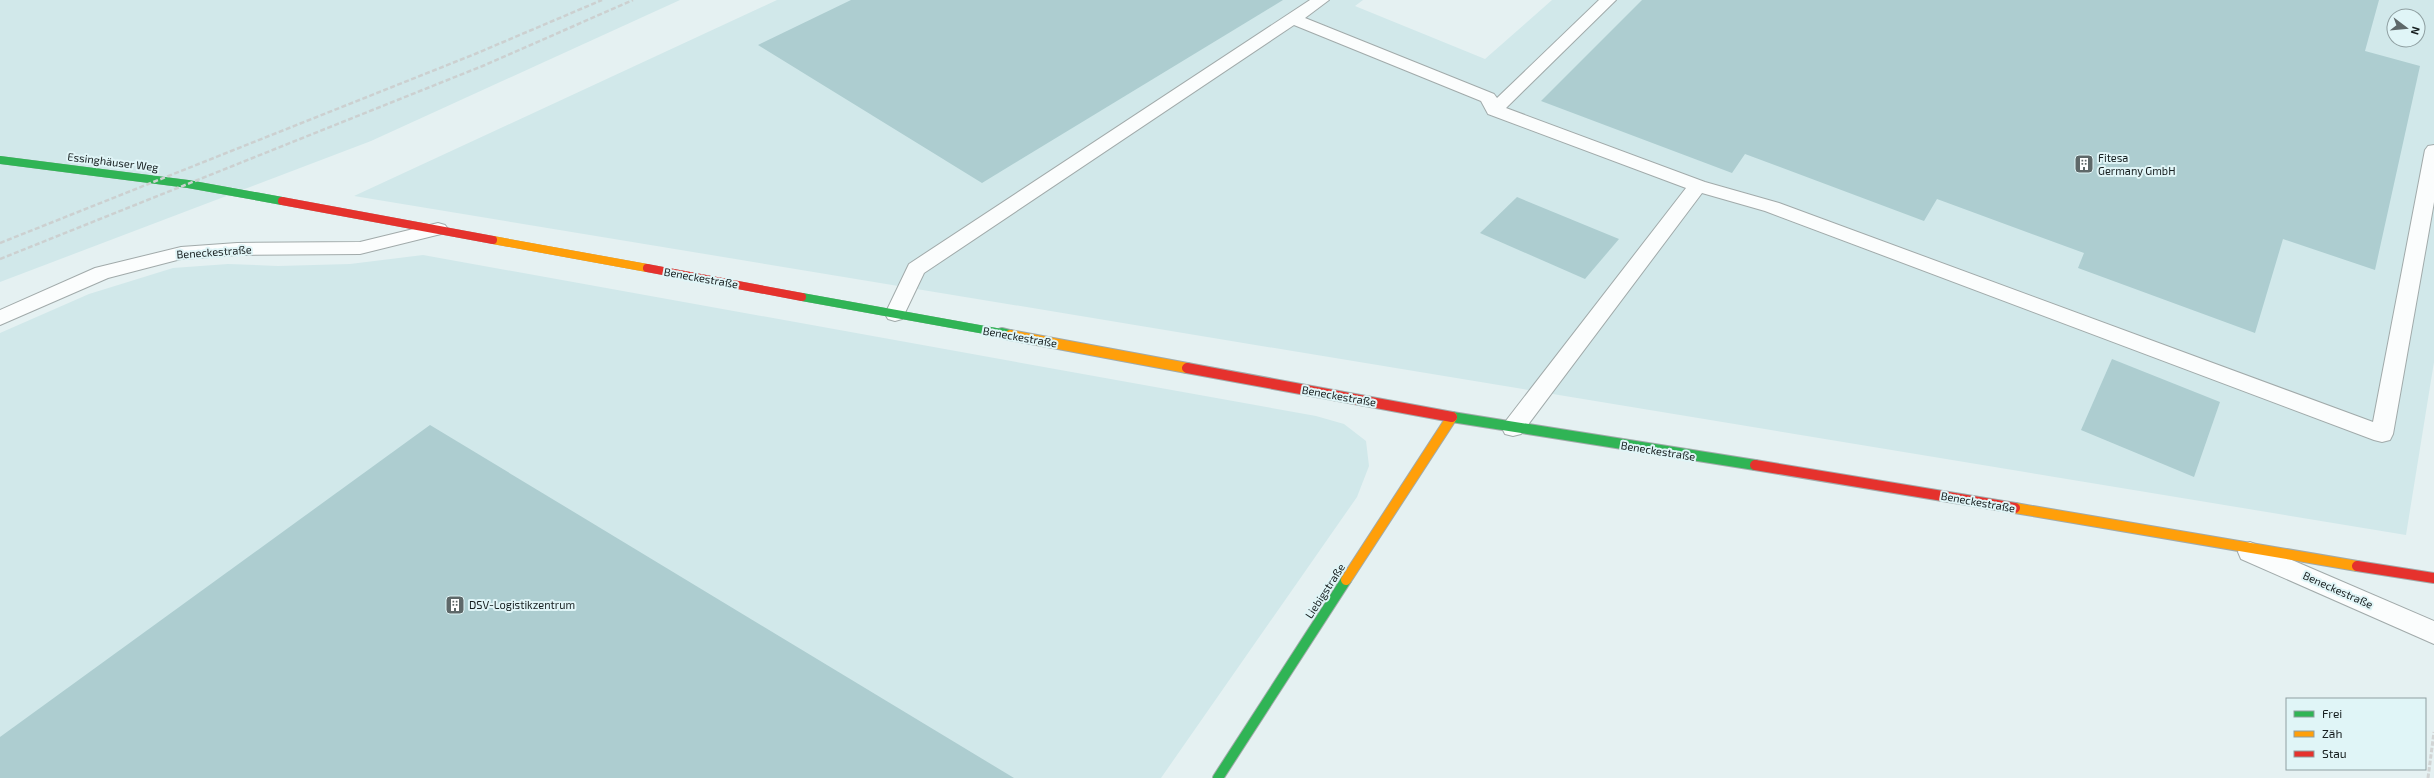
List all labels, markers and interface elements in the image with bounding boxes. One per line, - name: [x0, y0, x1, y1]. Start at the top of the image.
- north arrow: [2386, 8, 2426, 48]
- text: N: [2409, 25, 2423, 37]
- street label: Essinghäuser Weg: [67, 149, 159, 174]
- place label: Fitesa Germany GmbH: [2098, 151, 2175, 177]
- building icon: Fitesa Germany GmbH: [2073, 153, 2095, 175]
- street label: Beneckestraße: [176, 242, 252, 261]
- street label: Beneckestraße: [663, 265, 739, 290]
- street label: Beneckestraße: [982, 324, 1058, 349]
- street label: Beneckestraße: [1301, 383, 1377, 408]
- street label: Beneckestraße: [1620, 438, 1696, 463]
- street label: Beneckestraße: [1940, 489, 2016, 514]
- street label: Liebigstraße: [1302, 561, 1347, 621]
- street label: Beneckestraße: [2301, 568, 2375, 611]
- building icon: DSV-Logistikzentrum: [444, 594, 466, 616]
- place label: DSV-Logistikzentrum: [469, 598, 575, 611]
- legend: [2286, 698, 2426, 770]
- text: Frei: [2322, 706, 2342, 720]
- text: Zäh: [2322, 726, 2342, 740]
- text: Stau: [2322, 746, 2347, 760]

